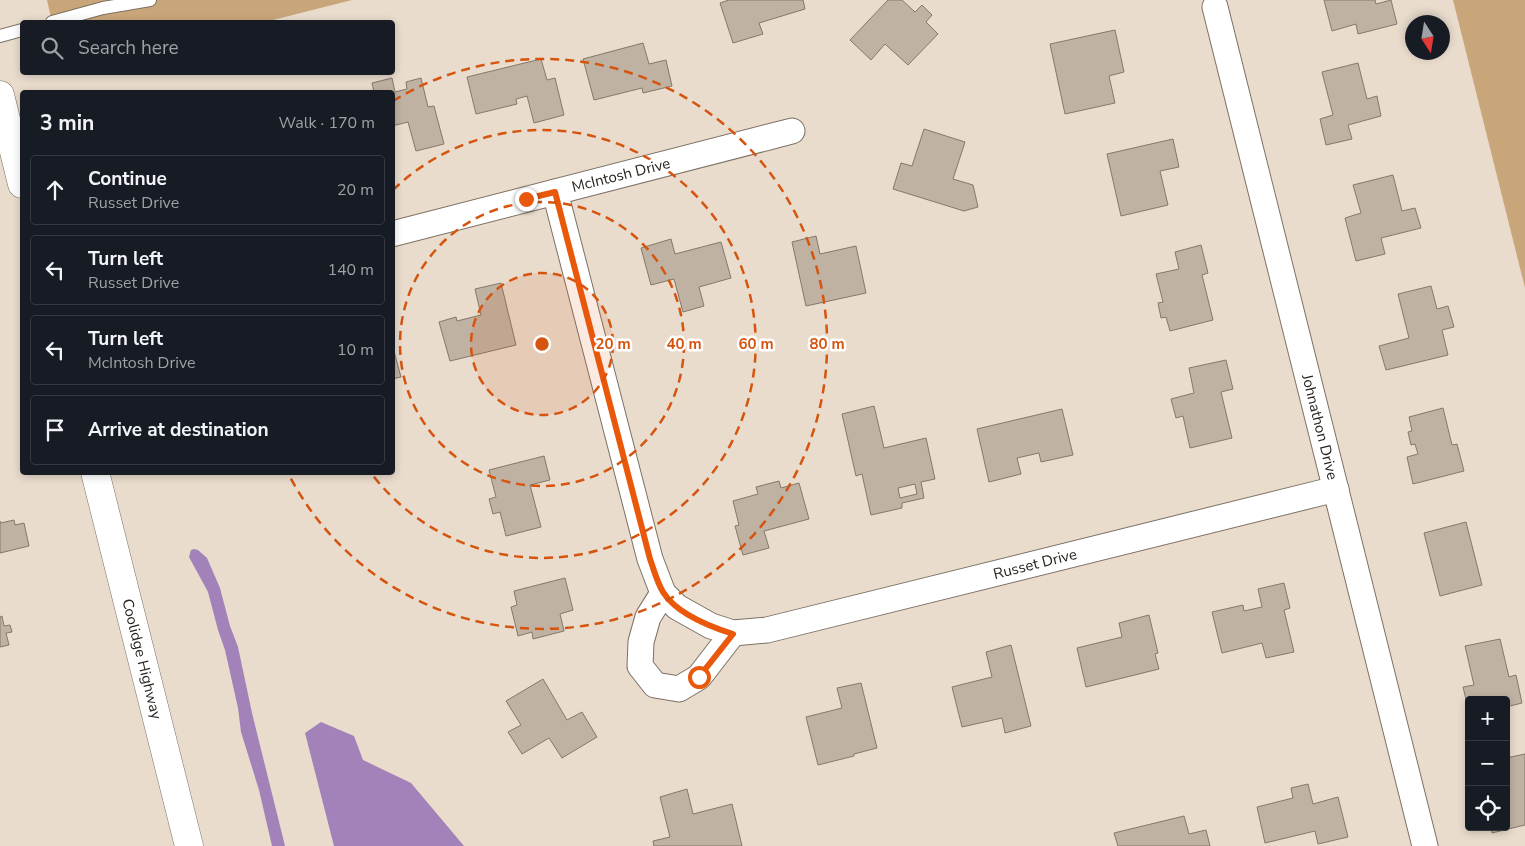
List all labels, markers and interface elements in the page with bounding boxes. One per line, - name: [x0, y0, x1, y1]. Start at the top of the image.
- north arrow: [1405, 15, 1450, 60]
- search box: [20, 20, 395, 75]
- icon: search: [38, 34, 66, 62]
- text: Search here: [78, 35, 179, 61]
- text: 3 min: [40, 109, 94, 137]
- text: Walk · 170 m: [279, 112, 375, 134]
- street label: McIntosh Drive: [570, 153, 672, 197]
- text: Continue: [88, 166, 167, 192]
- icon: ahead: [41, 176, 69, 204]
- text: 20 m: [337, 179, 374, 201]
- route end: [515, 188, 538, 211]
- text: Russet Drive: [88, 192, 179, 214]
- text: Turn left: [88, 246, 163, 272]
- icon: left: [41, 256, 69, 284]
- text: 140 m: [327, 259, 374, 281]
- text: Russet Drive: [88, 272, 179, 294]
- text: Turn left: [88, 326, 163, 352]
- text: 20 m: [595, 334, 631, 354]
- text: 40 m: [666, 334, 702, 354]
- text: 60 m: [738, 334, 774, 354]
- text: 80 m: [809, 334, 845, 354]
- centre of rings: [533, 335, 551, 353]
- icon: left: [41, 336, 69, 364]
- text: 10 m: [337, 339, 374, 361]
- text: McIntosh Drive: [88, 352, 196, 374]
- street label: Johnathon Drive: [1297, 371, 1343, 482]
- icon: arrive: [41, 416, 69, 444]
- text: Arrive at destination: [88, 417, 269, 443]
- street label: Russet Drive: [991, 544, 1079, 584]
- street label: Coolidge Highway: [117, 597, 167, 722]
- route start: [688, 666, 711, 689]
- map controls: [1465, 696, 1510, 831]
- button: +: [1465, 696, 1510, 741]
- button: −: [1465, 741, 1510, 786]
- button: locate: [1465, 786, 1510, 831]

